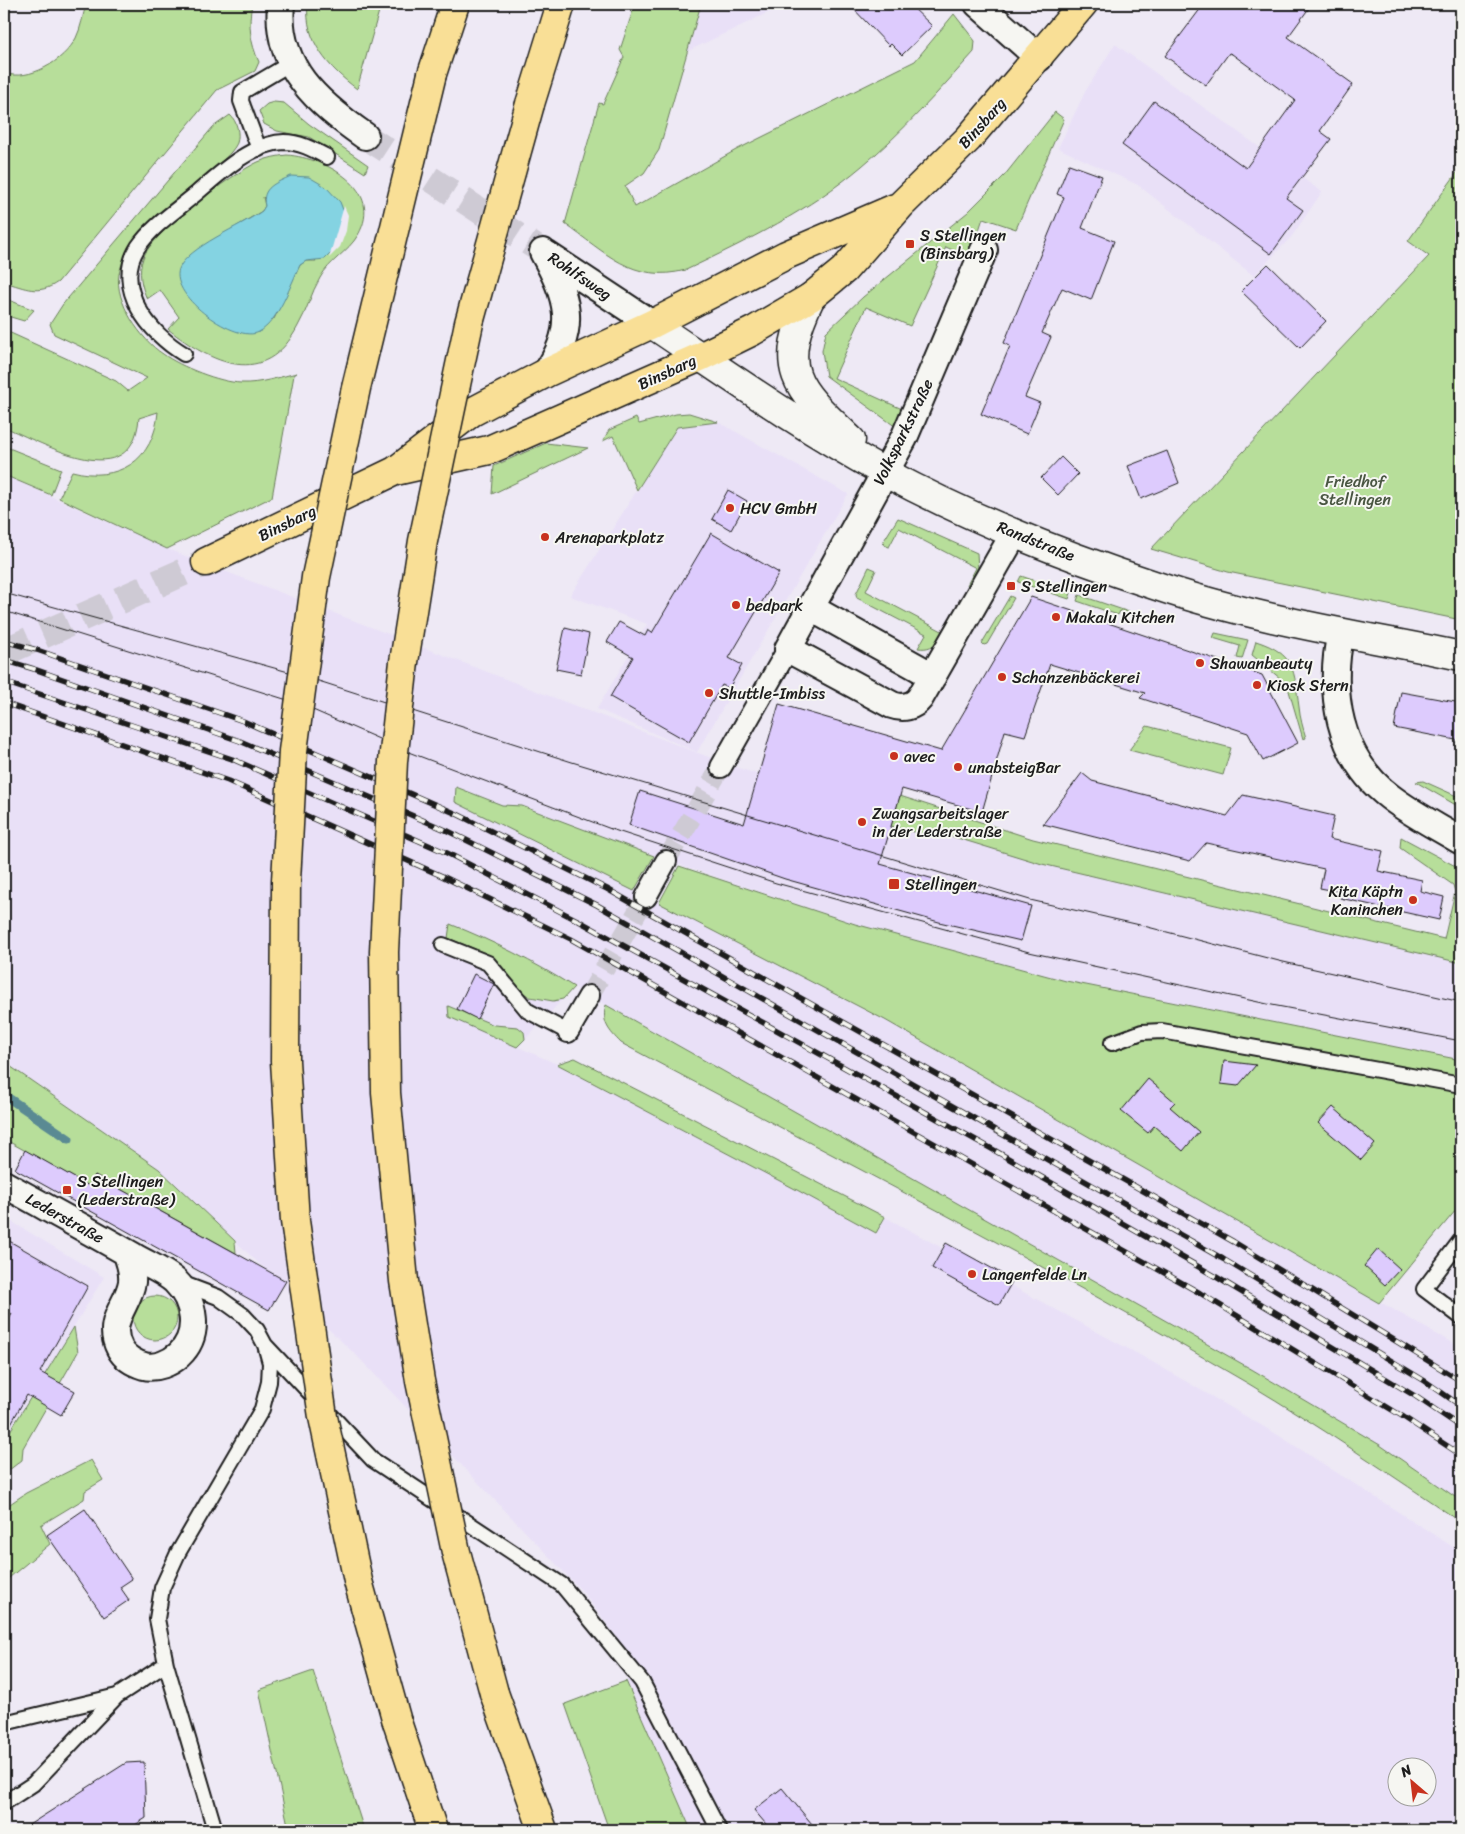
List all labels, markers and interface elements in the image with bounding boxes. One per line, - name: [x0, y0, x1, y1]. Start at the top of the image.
- street label: Binsbarg: [951, 90, 1013, 156]
- place label: S Stellingen (Binsbarg): [920, 221, 1006, 268]
- marker: S Stellingen (Binsbarg): [904, 238, 916, 250]
- street label: Rohlfsweg: [542, 244, 618, 308]
- street label: Binsbarg: [633, 346, 701, 398]
- street label: Volksparkstraße: [865, 374, 941, 490]
- park label: Friedhof Stellingen: [1319, 467, 1391, 514]
- place label: HCV GmbH: [740, 494, 818, 523]
- street label: Binsbarg: [253, 496, 321, 550]
- marker: HCV GmbH: [724, 502, 736, 514]
- street label: Randstraße: [993, 512, 1080, 570]
- place label: Arenaparkplatz: [554, 523, 665, 552]
- marker: Arenaparkplatz: [539, 531, 551, 543]
- place label: S Stellingen: [1021, 572, 1107, 601]
- marker: S Stellingen: [1005, 580, 1017, 592]
- place label: bedpark: [746, 591, 803, 620]
- marker: bedpark: [730, 599, 742, 611]
- place label: Makalu Kitchen: [1066, 603, 1175, 632]
- marker: Makalu Kitchen: [1050, 611, 1062, 623]
- place label: Shawanbeauty: [1210, 649, 1313, 678]
- marker: Shawanbeauty: [1194, 657, 1206, 669]
- place label: Schanzenbäckerei: [1012, 663, 1140, 692]
- marker: Schanzenbäckerei: [996, 671, 1008, 683]
- place label: Kiosk Stern: [1267, 671, 1349, 700]
- place label: Shuttle-Imbiss: [719, 679, 826, 708]
- marker: Kiosk Stern: [1251, 679, 1263, 691]
- marker: Shuttle-Imbiss: [703, 687, 715, 699]
- place label: avec: [904, 742, 936, 771]
- marker: avec: [888, 750, 900, 762]
- place label: unabsteigBar: [968, 753, 1062, 782]
- marker: unabsteigBar: [952, 761, 964, 773]
- place label: Zwangsarbeitslager in der Lederstraße: [872, 799, 1010, 846]
- marker: Zwangsarbeitslager in der Lederstraße: [856, 816, 868, 828]
- place label: Stellingen: [905, 870, 977, 899]
- marker: Stellingen: [887, 877, 901, 891]
- place label: Kita Käptn Kaninchen: [1328, 877, 1403, 924]
- marker: Kita Käptn Kaninchen: [1407, 894, 1419, 906]
- place label: S Stellingen (Lederstraße): [77, 1167, 176, 1214]
- street label: Lederstraße: [20, 1184, 110, 1252]
- marker: S Stellingen (Lederstraße): [61, 1184, 73, 1196]
- place label: Langenfelde Ln: [982, 1260, 1088, 1289]
- marker: Langenfelde Ln: [966, 1268, 978, 1280]
- north arrow: [1388, 1756, 1438, 1806]
- text: N: [1395, 1758, 1417, 1785]

